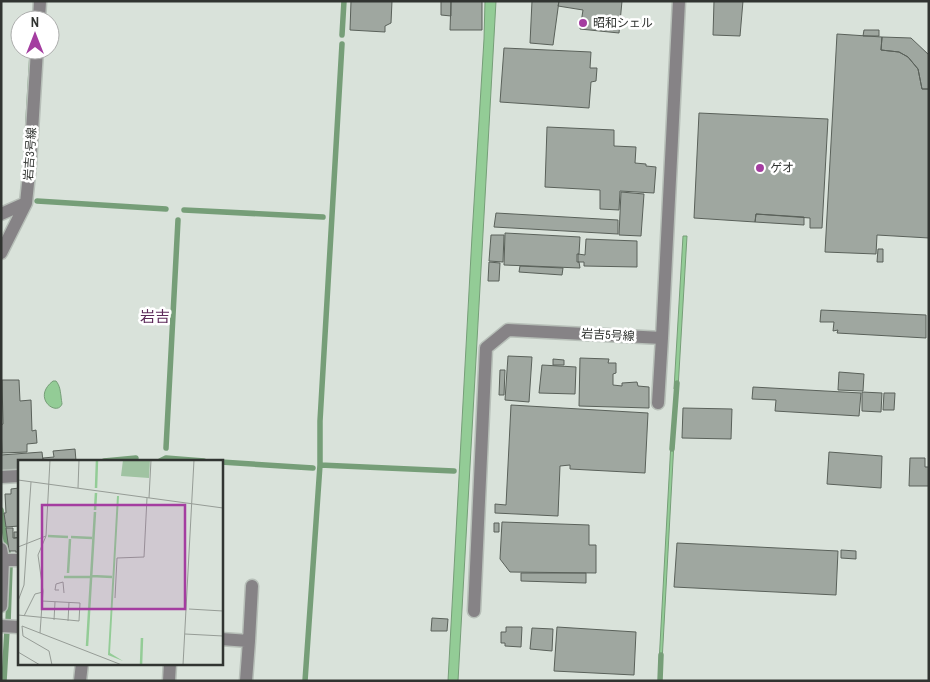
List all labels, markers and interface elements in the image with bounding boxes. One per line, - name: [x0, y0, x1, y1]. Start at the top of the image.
- north arrow: [10, 10, 60, 60]
- text: N: [31, 13, 39, 31]
- place label: 昭和シェル: [593, 15, 653, 31]
- marker: 昭和シェル: [577, 17, 589, 29]
- street label: 岩吉3号線: [20, 127, 40, 181]
- place label: ゲオ: [770, 160, 794, 176]
- marker: ゲオ: [754, 162, 766, 174]
- district label: 岩吉: [140, 306, 170, 327]
- street label: 岩吉5号線: [581, 326, 635, 344]
- inset map: [18, 460, 222, 664]

